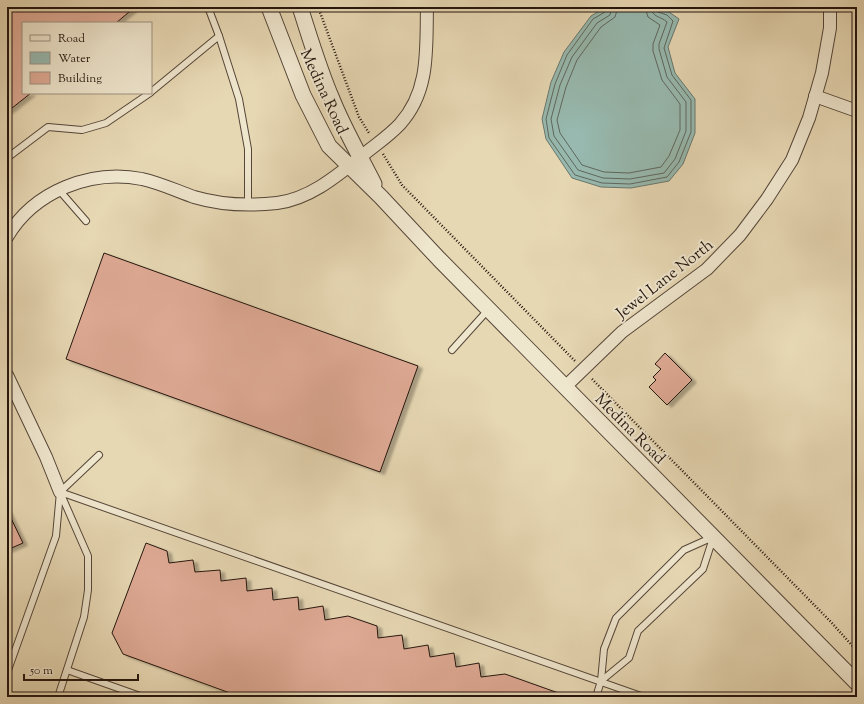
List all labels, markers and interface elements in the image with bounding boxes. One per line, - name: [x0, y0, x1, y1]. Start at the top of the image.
- legend: [22, 22, 152, 94]
- text: Road: [58, 30, 85, 48]
- street label: Medina Road: [293, 46, 353, 138]
- text: Water: [58, 50, 91, 68]
- text: Building: [58, 70, 102, 88]
- street label: Jewel Lane North: [611, 234, 720, 326]
- street label: Medina Road: [589, 389, 670, 470]
- scale bar: [24, 656, 138, 682]
- text: 50 m: [29, 662, 53, 680]

